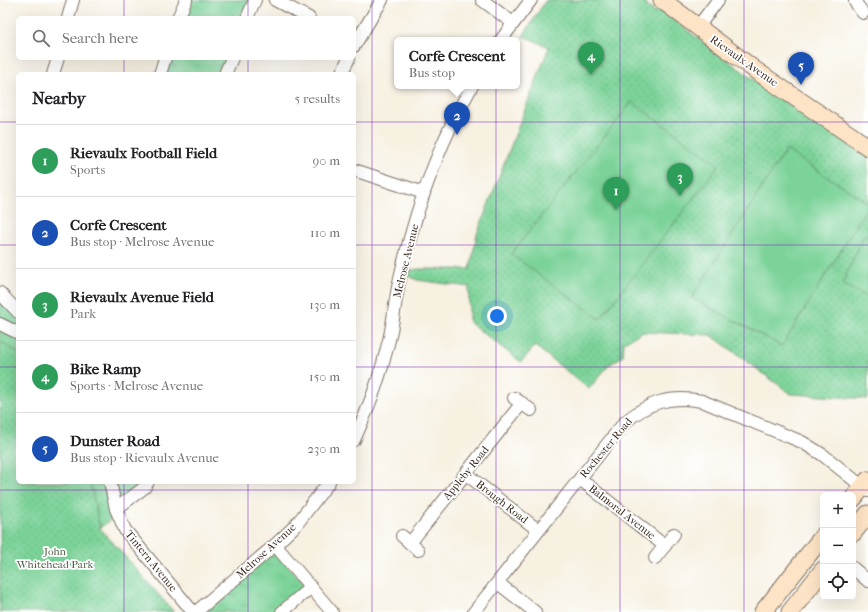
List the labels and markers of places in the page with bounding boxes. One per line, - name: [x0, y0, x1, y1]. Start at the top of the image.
- pin: 4: [578, 42, 604, 75]
- pin: 5: [788, 52, 814, 85]
- pin: 2: [444, 102, 470, 135]
- pin: 3: [667, 163, 693, 196]
- pin: 1: [603, 177, 629, 210]

